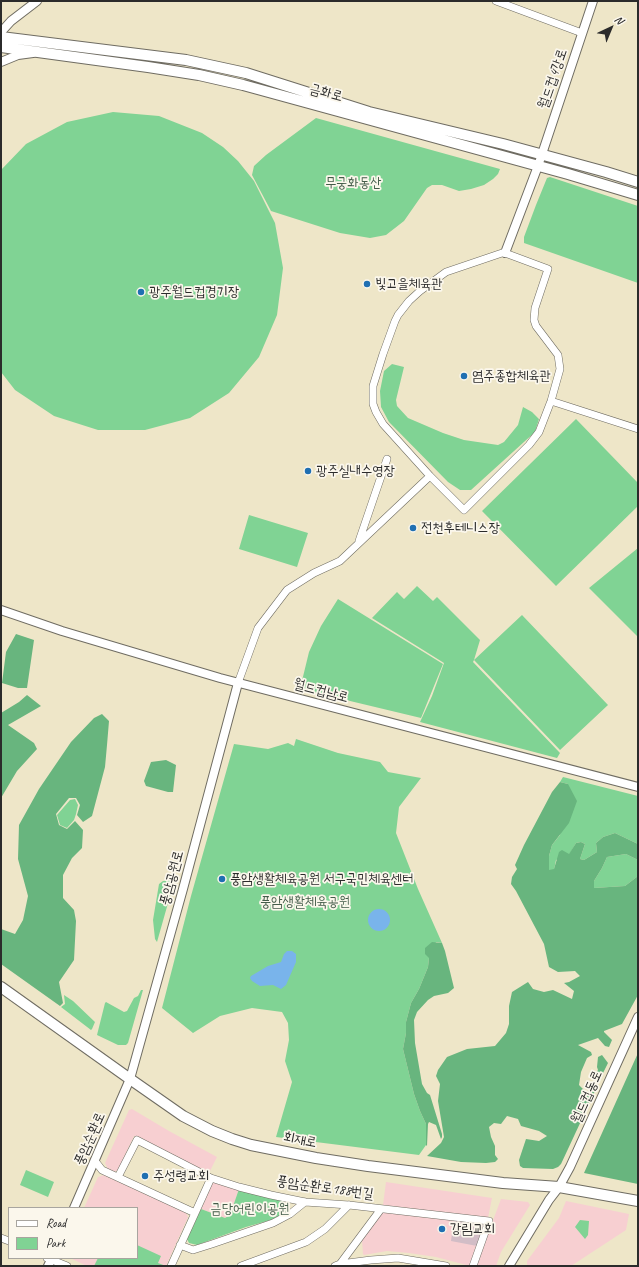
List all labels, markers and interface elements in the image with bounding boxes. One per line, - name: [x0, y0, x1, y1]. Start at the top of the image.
- north arrow: [591, 8, 631, 48]
- text: N: [612, 12, 627, 27]
- street label: 월드컵4강로: [535, 47, 571, 111]
- street label: 금화로: [308, 81, 344, 105]
- park label: 무궁화동산: [325, 175, 381, 191]
- place label: 빛고을체육관: [375, 276, 443, 292]
- marker: 빛고을체육관: [362, 279, 372, 289]
- place label: 광주월드컵경기장: [149, 284, 239, 300]
- marker: 광주월드컵경기장: [136, 287, 146, 297]
- place label: 염주종합체육관: [472, 368, 551, 384]
- marker: 염주종합체육관: [459, 371, 469, 381]
- place label: 광주실내수영장: [316, 463, 395, 479]
- marker: 광주실내수영장: [303, 466, 313, 476]
- place label: 전천후테니스장: [421, 520, 500, 536]
- marker: 전천후테니스장: [408, 523, 418, 533]
- street label: 월드컵남로: [292, 676, 350, 706]
- street label: 풍암공원로: [157, 849, 187, 907]
- place label: 풍암생활체육공원 서구국민체육센터: [230, 871, 414, 887]
- marker: 풍암생활체육공원 서구국민체육센터: [217, 874, 227, 884]
- park label: 풍암생활체육공원: [260, 894, 350, 910]
- street label: 월드컵동로: [568, 1068, 606, 1126]
- street label: 풍암순환로: [71, 1110, 109, 1168]
- street label: 회재로: [282, 1129, 318, 1151]
- place label: 주성령교회: [153, 1168, 209, 1184]
- marker: 주성령교회: [140, 1171, 150, 1181]
- street label: 풍암순환로188번길: [275, 1173, 375, 1203]
- park label: 금당어린이공원: [211, 1201, 289, 1217]
- legend: [8, 1207, 138, 1259]
- text: Road: [46, 1215, 66, 1231]
- place label: 강림교회: [450, 1221, 495, 1237]
- marker: 강림교회: [437, 1224, 447, 1234]
- text: Park: [46, 1235, 65, 1251]

